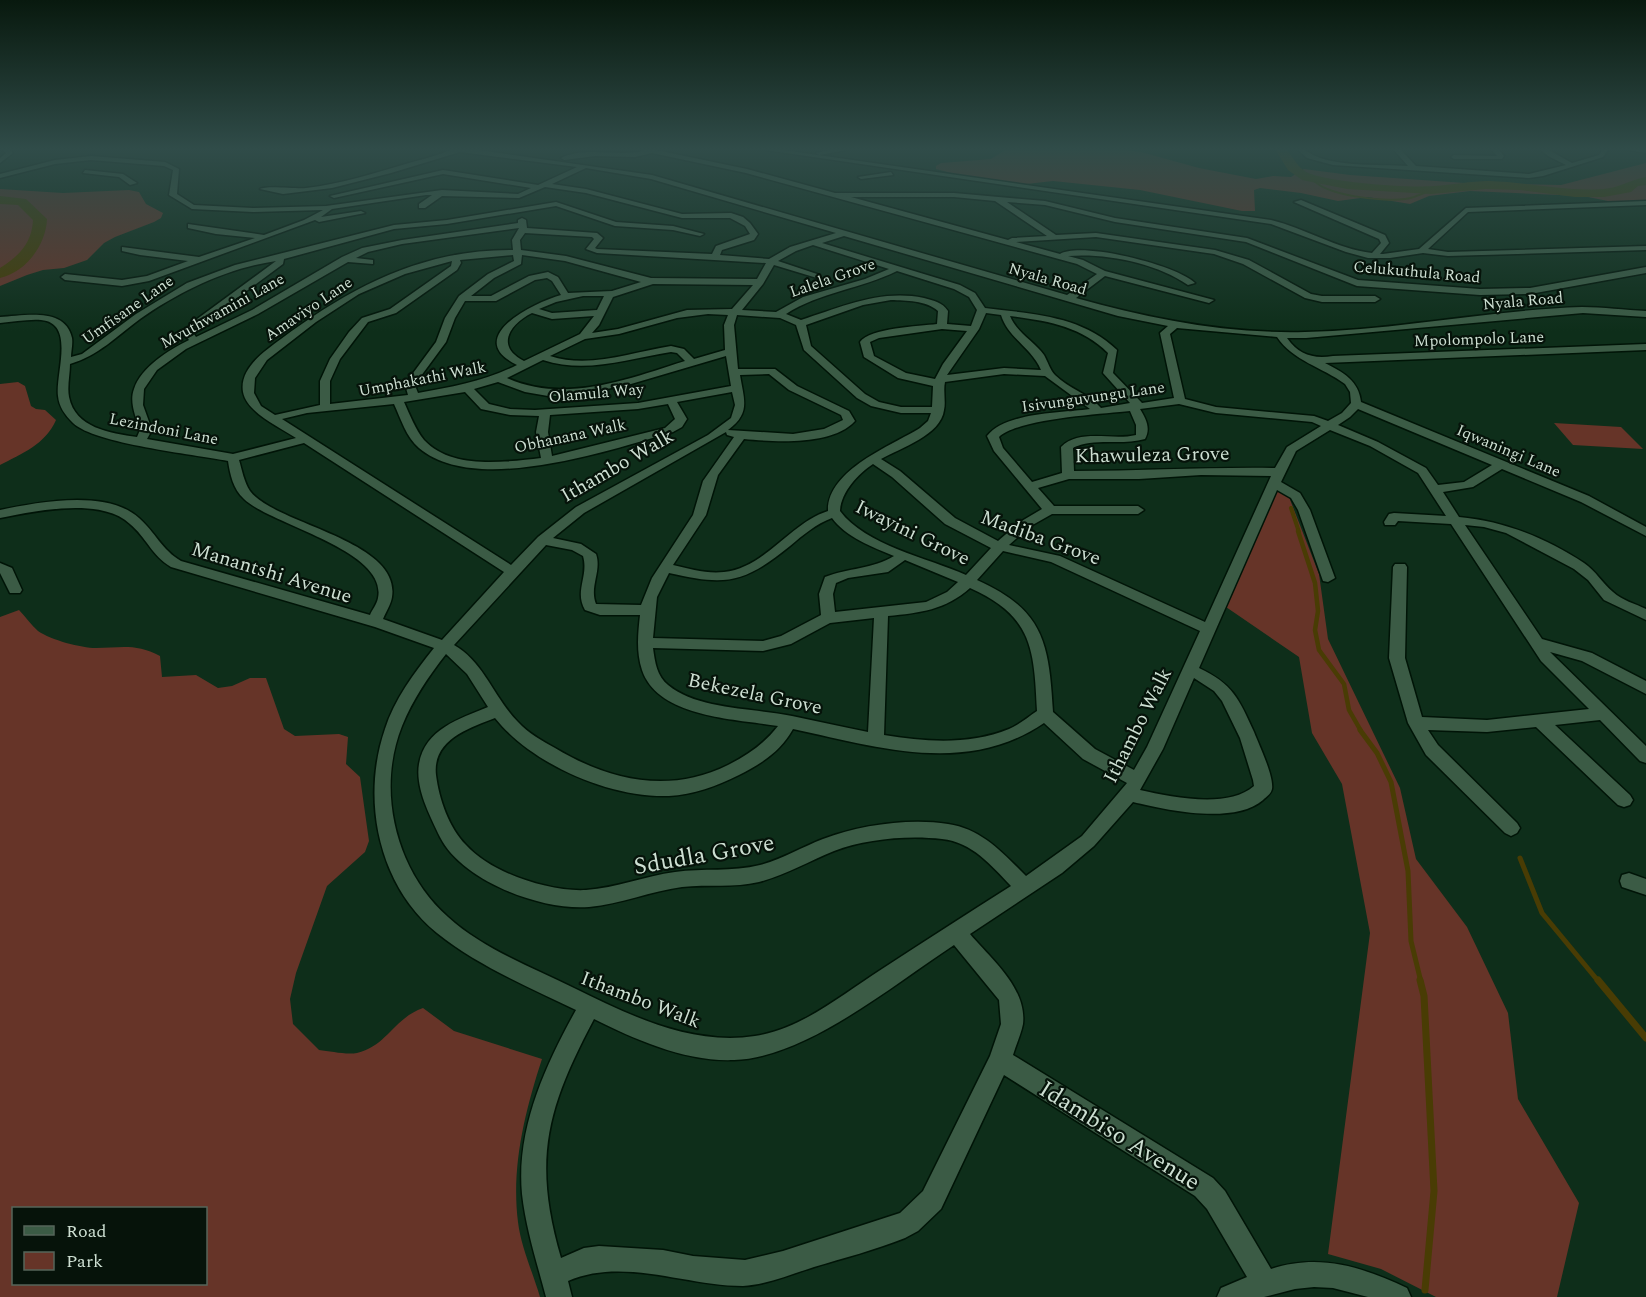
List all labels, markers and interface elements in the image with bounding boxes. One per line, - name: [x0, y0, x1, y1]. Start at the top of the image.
- street label: Lalela Grove: [786, 252, 879, 304]
- street label: Celukuthula Road: [1352, 254, 1481, 290]
- street label: Nyala Road: [1006, 256, 1090, 302]
- street label: Mvuthwamini Lane: [156, 267, 289, 355]
- street label: Umfisane Lane: [77, 269, 179, 351]
- street label: Amaviyo Lane: [260, 270, 357, 347]
- street label: Nyala Road: [1482, 286, 1564, 316]
- street label: Mpolompolo Lane: [1413, 325, 1545, 353]
- street label: Umphakathi Walk: [356, 355, 488, 403]
- street label: Isivunguvungu Lane: [1020, 375, 1166, 419]
- street label: Olamula Way: [547, 377, 646, 409]
- street label: Lezindoni Lane: [107, 407, 220, 451]
- street label: Obhanana Walk: [512, 412, 628, 460]
- street label: Iqwaningi Lane: [1453, 418, 1565, 484]
- street label: Ithambo Walk: [555, 421, 680, 510]
- street label: Khawuleza Grove: [1074, 439, 1230, 471]
- street label: Iwayini Grove: [850, 492, 975, 574]
- street label: Madiba Grove: [976, 502, 1105, 574]
- street label: Manantshi Avenue: [188, 534, 356, 612]
- street label: Ithambo Walk: [1096, 662, 1180, 789]
- street label: Bekezela Grove: [685, 665, 825, 723]
- street label: Sdudla Grove: [631, 825, 777, 885]
- street label: Ithambo Walk: [576, 963, 705, 1037]
- street label: Idambiso Avenue: [1032, 1072, 1207, 1200]
- legend: [12, 1207, 207, 1285]
- text: Road: [66, 1218, 107, 1245]
- text: Park: [66, 1248, 103, 1275]

